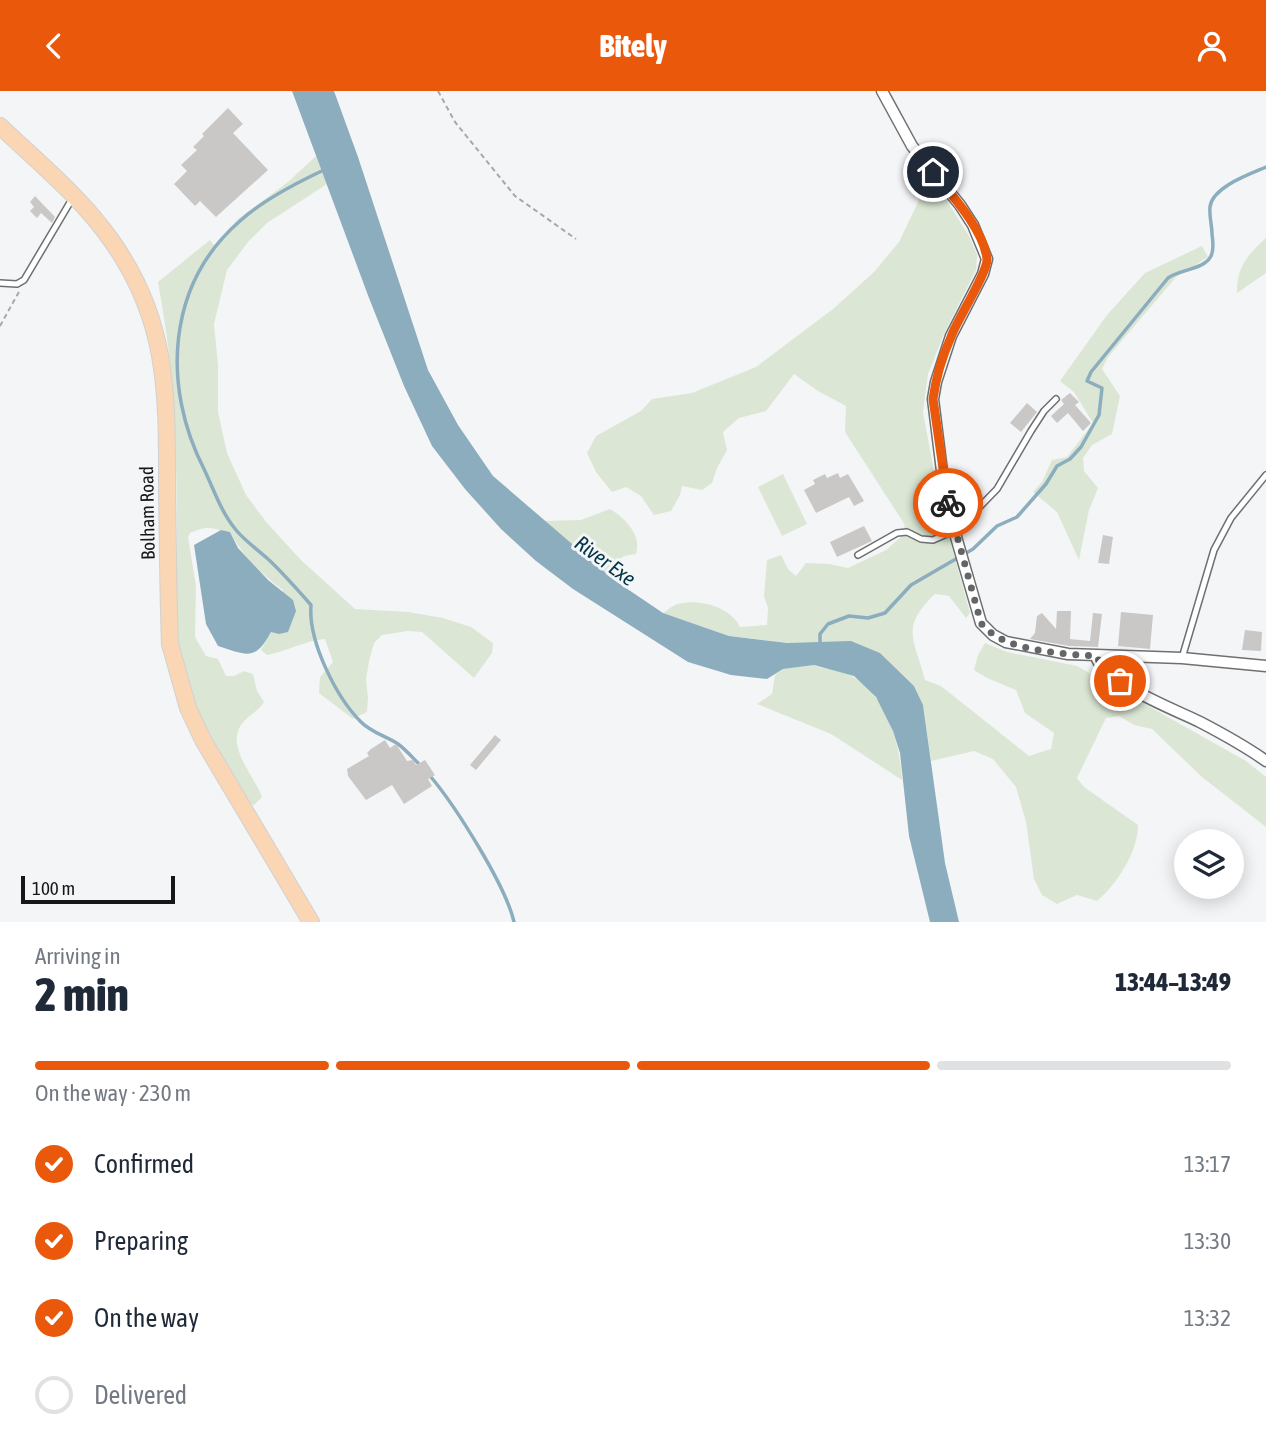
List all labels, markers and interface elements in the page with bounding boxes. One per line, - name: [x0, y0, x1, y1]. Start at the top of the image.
- icon: back: [35, 27, 73, 65]
- text: Bitely: [599, 27, 667, 64]
- icon: person: [1193, 27, 1231, 65]
- pin: [903, 142, 963, 202]
- icon: home: [914, 153, 952, 191]
- street label: Bolham Road: [135, 466, 159, 560]
- courier: [913, 468, 983, 538]
- icon: bike: [929, 484, 967, 522]
- water label: River Exe: [571, 530, 641, 590]
- pin: [1090, 651, 1150, 711]
- icon: bag: [1101, 662, 1139, 700]
- map controls: [1174, 829, 1244, 899]
- button: layers: [1174, 829, 1244, 899]
- scale bar: [21, 873, 175, 905]
- text: 100 m: [32, 877, 75, 899]
- text: Arriving in: [35, 943, 121, 969]
- text: 13:44–13:49: [1115, 967, 1231, 997]
- text: 2 min: [35, 968, 129, 1021]
- text: On the way · 230 m: [35, 1080, 191, 1106]
- icon: check: [35, 1145, 73, 1183]
- text: Confirmed: [94, 1149, 194, 1179]
- text: 13:17: [1184, 1151, 1231, 1177]
- icon: check: [35, 1222, 73, 1260]
- text: Preparing: [94, 1226, 188, 1256]
- text: 13:30: [1184, 1228, 1231, 1254]
- icon: check: [35, 1299, 73, 1337]
- text: On the way: [94, 1303, 199, 1333]
- text: 13:32: [1184, 1305, 1231, 1331]
- text: Delivered: [94, 1380, 187, 1410]

